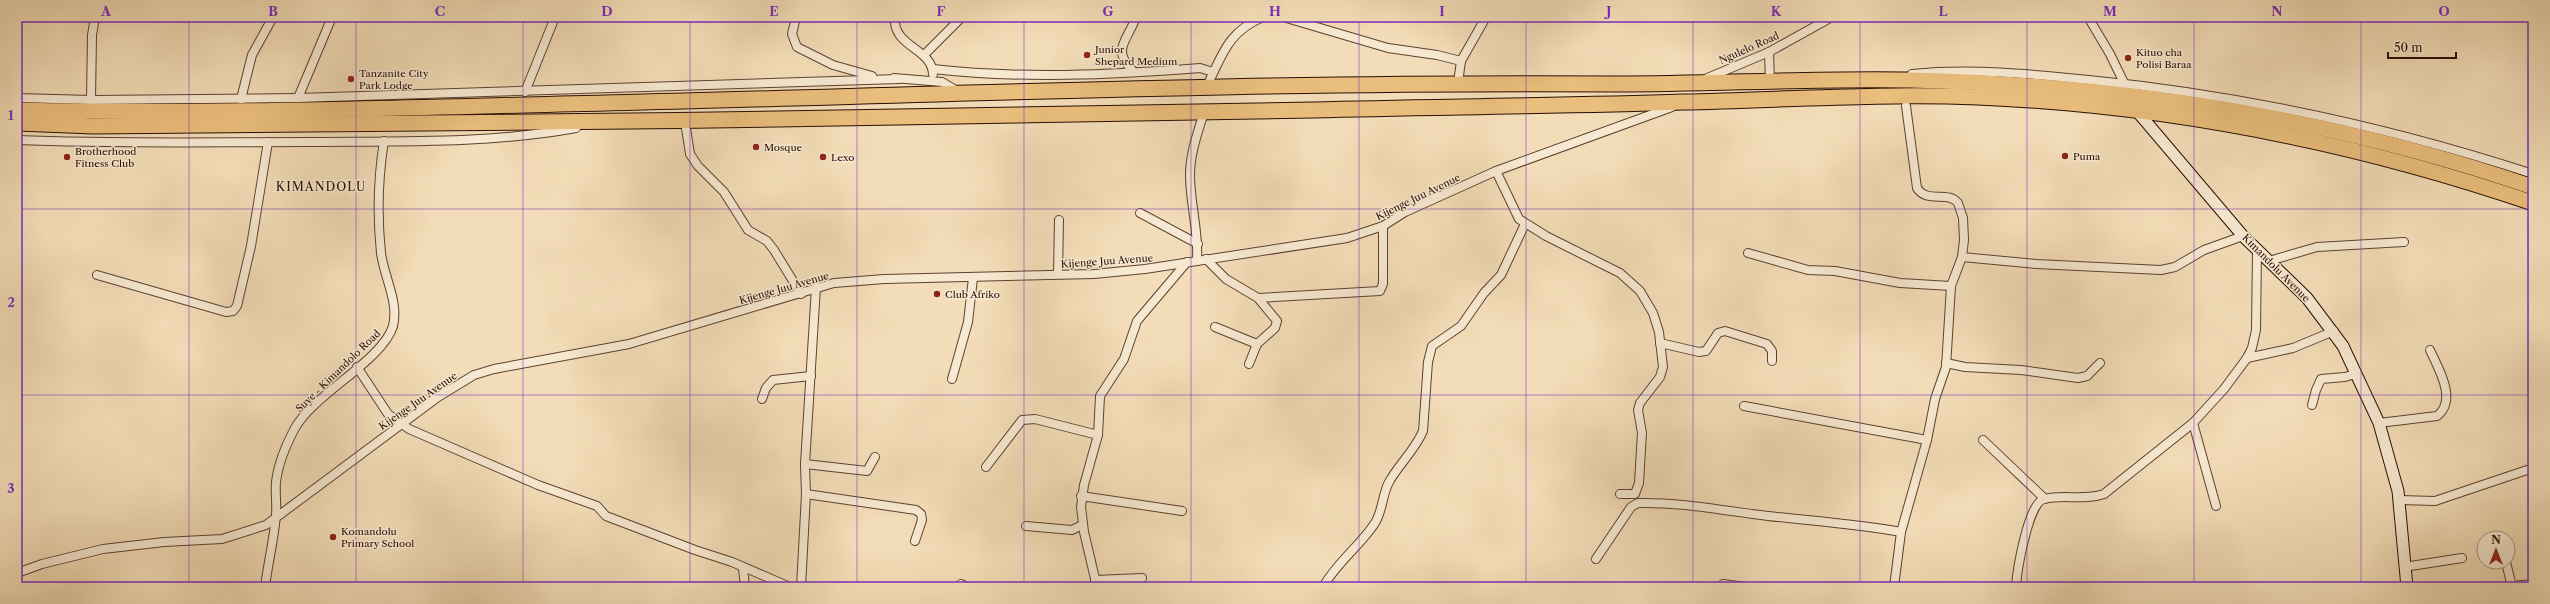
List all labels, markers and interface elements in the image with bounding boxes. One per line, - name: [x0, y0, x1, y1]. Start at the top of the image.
- text: A: [100, 3, 112, 19]
- text: B: [268, 3, 278, 19]
- text: C: [435, 3, 445, 19]
- text: D: [601, 3, 613, 19]
- text: E: [769, 3, 779, 19]
- text: F: [937, 3, 946, 19]
- text: G: [1102, 3, 1114, 19]
- text: H: [1269, 3, 1281, 19]
- text: I: [1439, 3, 1445, 19]
- text: J: [1604, 3, 1612, 19]
- text: K: [1771, 3, 1782, 19]
- text: L: [1939, 3, 1948, 19]
- text: M: [2103, 3, 2117, 19]
- text: N: [2271, 3, 2283, 19]
- text: O: [2438, 3, 2450, 19]
- street label: Ngulelo Road: [1717, 29, 1781, 67]
- scale bar: [2388, 34, 2456, 60]
- text: 50 m: [2394, 40, 2423, 55]
- place label: Junior Shepard Medium: [1093, 43, 1178, 68]
- place label: Kituo cha Polisi Baraa: [2136, 46, 2192, 71]
- marker: Junior Shepard Medium: [1082, 50, 1092, 60]
- marker: Kituo cha Polisi Baraa: [2123, 53, 2133, 63]
- place label: Tanzanite City Park Lodge: [359, 67, 429, 92]
- marker: Tanzanite City Park Lodge: [346, 74, 356, 84]
- text: 1: [8, 107, 14, 123]
- place label: Mosque: [764, 141, 803, 154]
- marker: Mosque: [751, 142, 761, 152]
- place label: Brotherhood Fitness Club: [75, 145, 136, 170]
- place label: Puma: [2073, 150, 2101, 163]
- place label: Lexo: [831, 151, 854, 164]
- marker: Puma: [2060, 151, 2070, 161]
- marker: Brotherhood Fitness Club: [62, 152, 72, 162]
- marker: Lexo: [818, 152, 828, 162]
- street label: Kijenge Juu Avenue: [1374, 171, 1463, 223]
- district label: KIMANDOLU: [276, 179, 366, 194]
- street label: Kimandolu Avenue: [2239, 231, 2313, 305]
- street label: Kijenge Juu Avenue: [1060, 251, 1154, 271]
- street label: Kijenge Juu Avenue: [738, 269, 831, 307]
- place label: Club Afriko: [945, 288, 1000, 301]
- marker: Club Afriko: [932, 289, 942, 299]
- text: 2: [7, 294, 15, 310]
- street label: Suye - Kimandolo Road: [293, 327, 383, 415]
- street label: Kijenge Juu Avenue: [376, 369, 460, 433]
- text: 3: [7, 480, 15, 496]
- place label: Komandolu Primary School: [341, 525, 414, 550]
- north arrow: [2476, 530, 2516, 570]
- marker: Komandolu Primary School: [328, 532, 338, 542]
- text: N: [2491, 533, 2501, 547]

